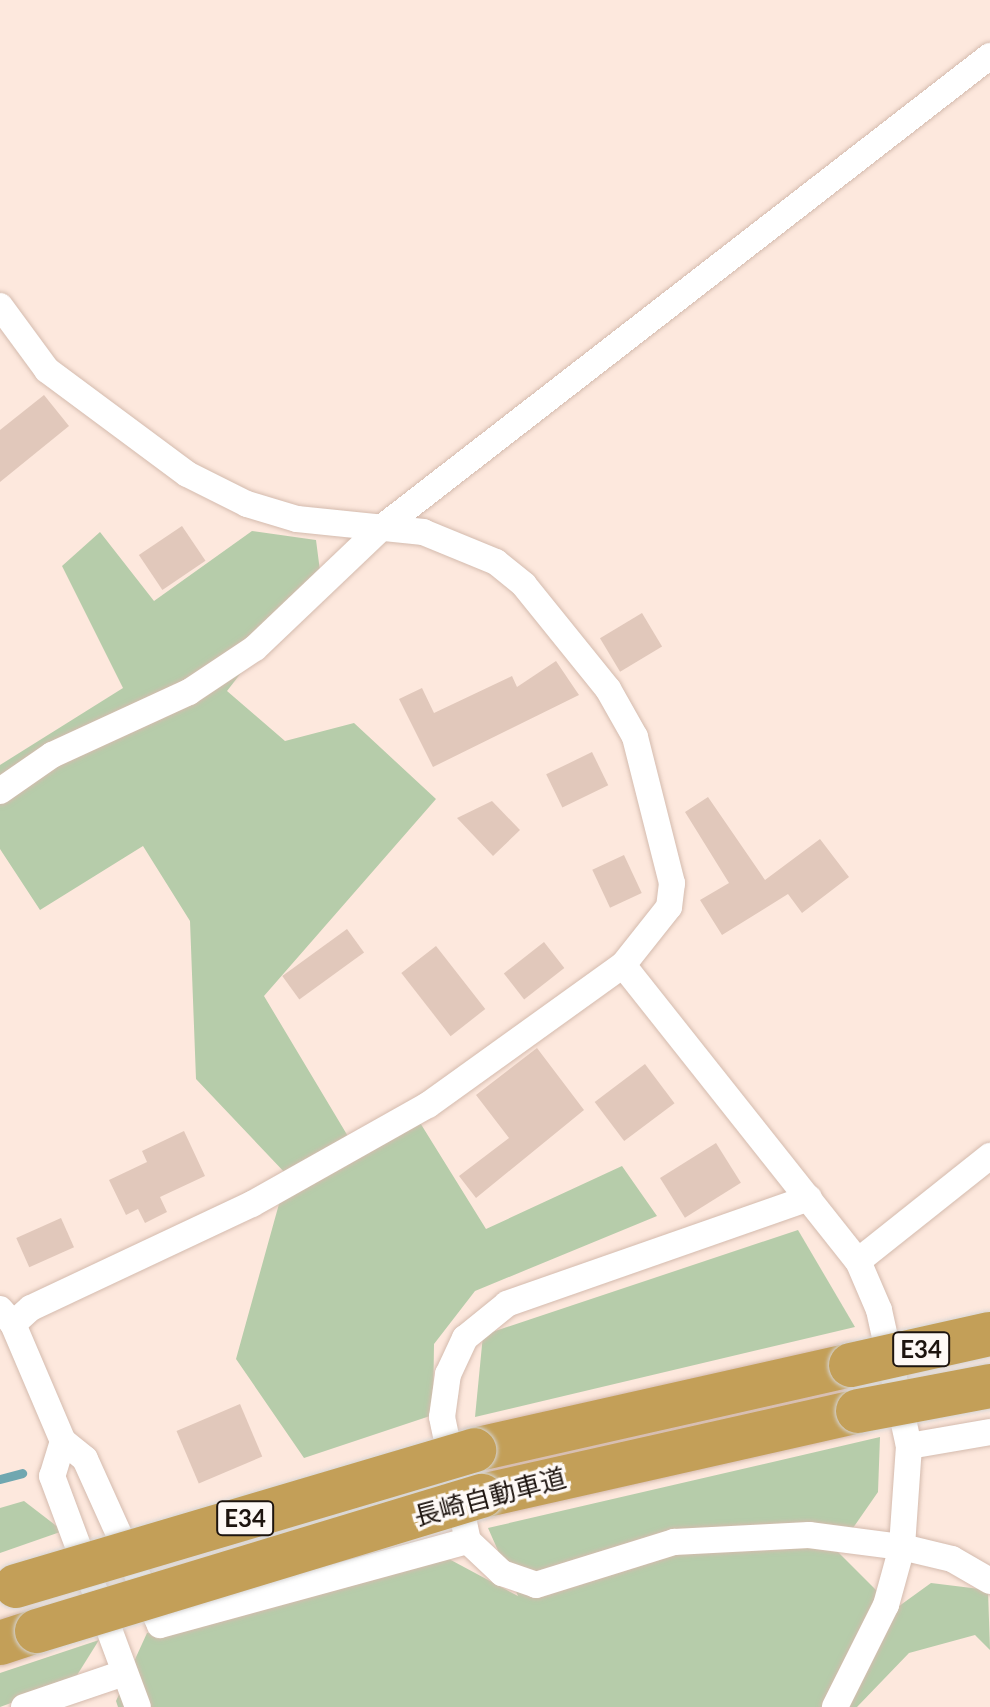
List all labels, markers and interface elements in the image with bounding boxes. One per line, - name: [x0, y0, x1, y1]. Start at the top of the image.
- road number: E34: [891, 1329, 951, 1369]
- street label: 長崎自動車道: [411, 1462, 569, 1532]
- road number: E34: [215, 1498, 275, 1538]

